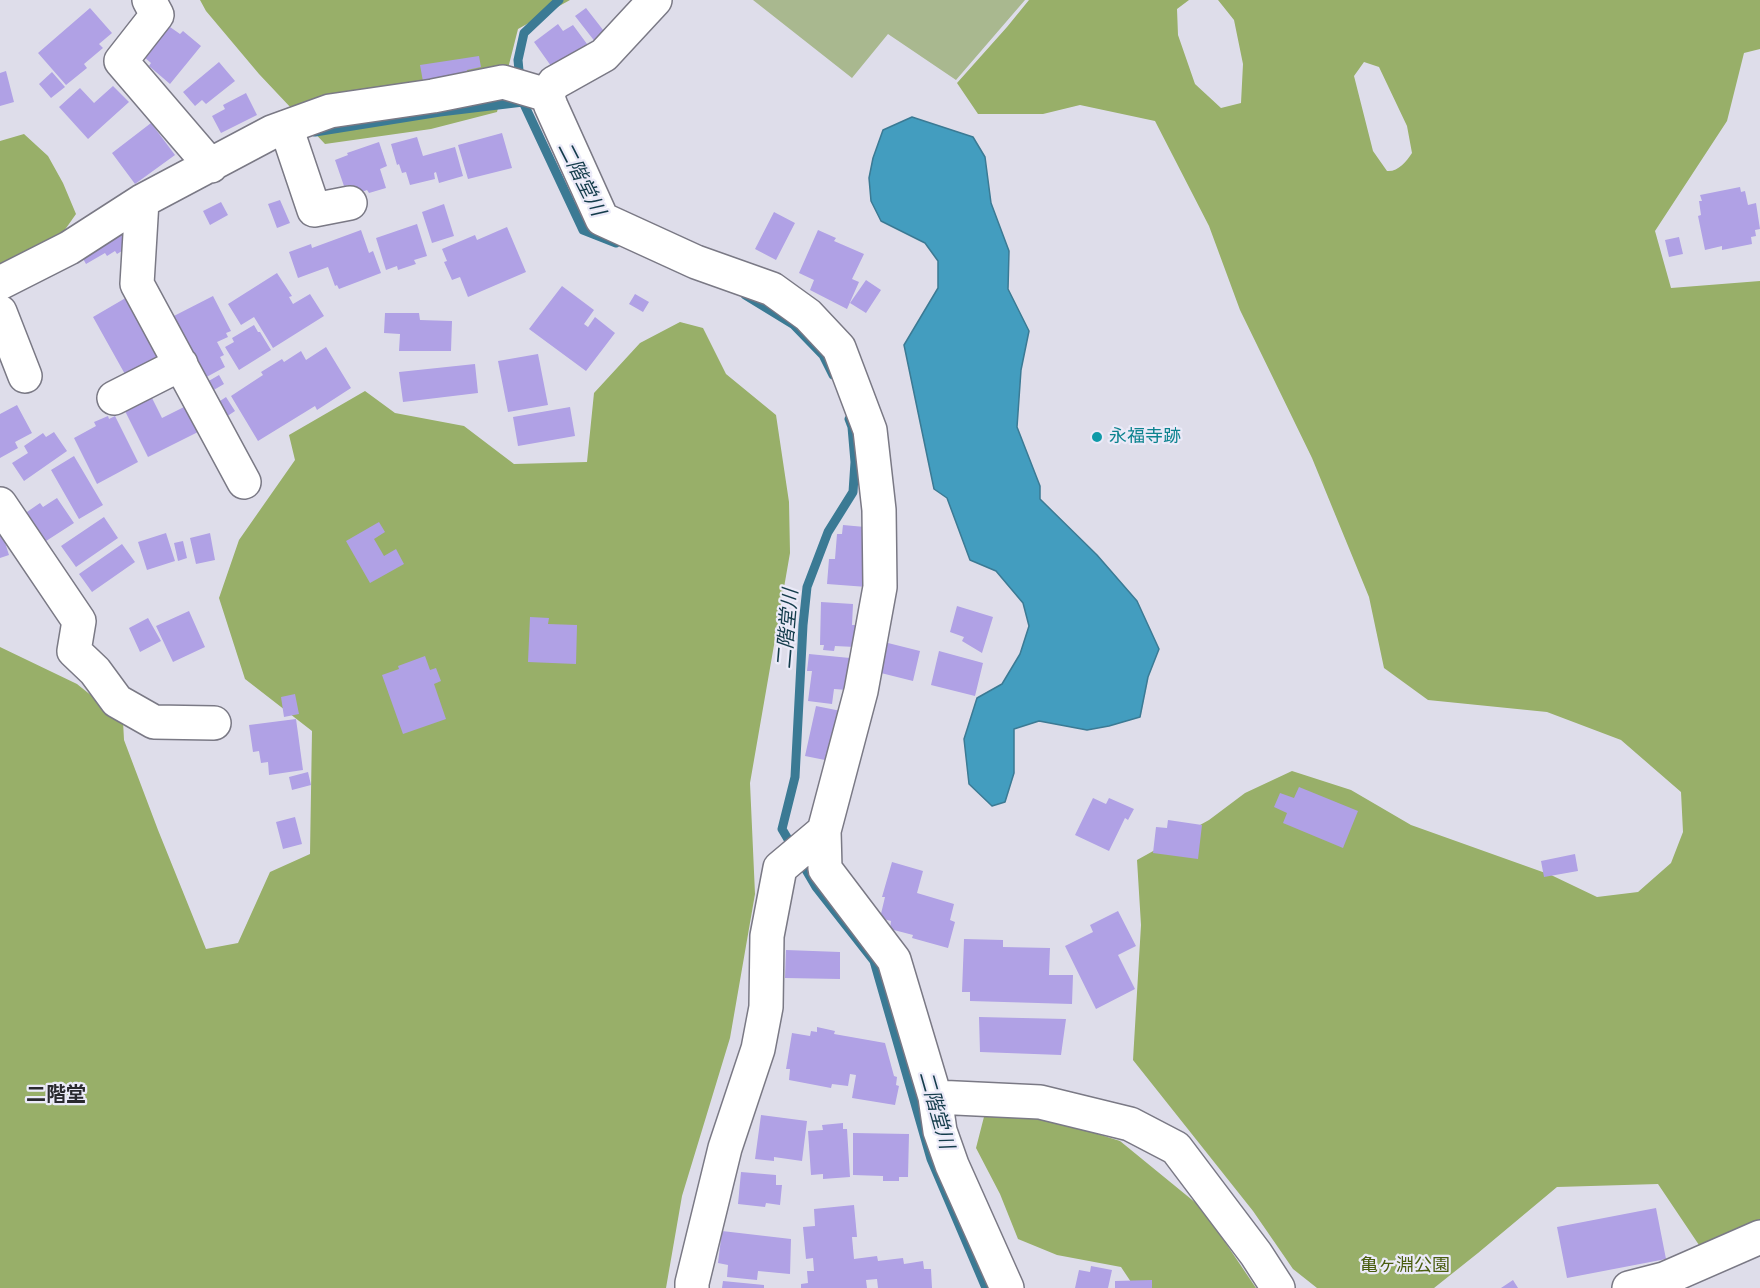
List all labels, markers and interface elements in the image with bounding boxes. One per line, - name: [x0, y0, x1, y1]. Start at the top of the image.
- water label: 二階堂川: [552, 138, 610, 220]
- place label: 永福寺跡: [1109, 426, 1181, 448]
- marker: 永福寺跡: [1090, 430, 1104, 444]
- water label: 二階堂川: [773, 588, 803, 670]
- water label: 二階堂川: [913, 1068, 959, 1152]
- district label: 二階堂: [26, 1083, 86, 1107]
- park label: 亀ヶ淵公園: [1360, 1255, 1450, 1277]

